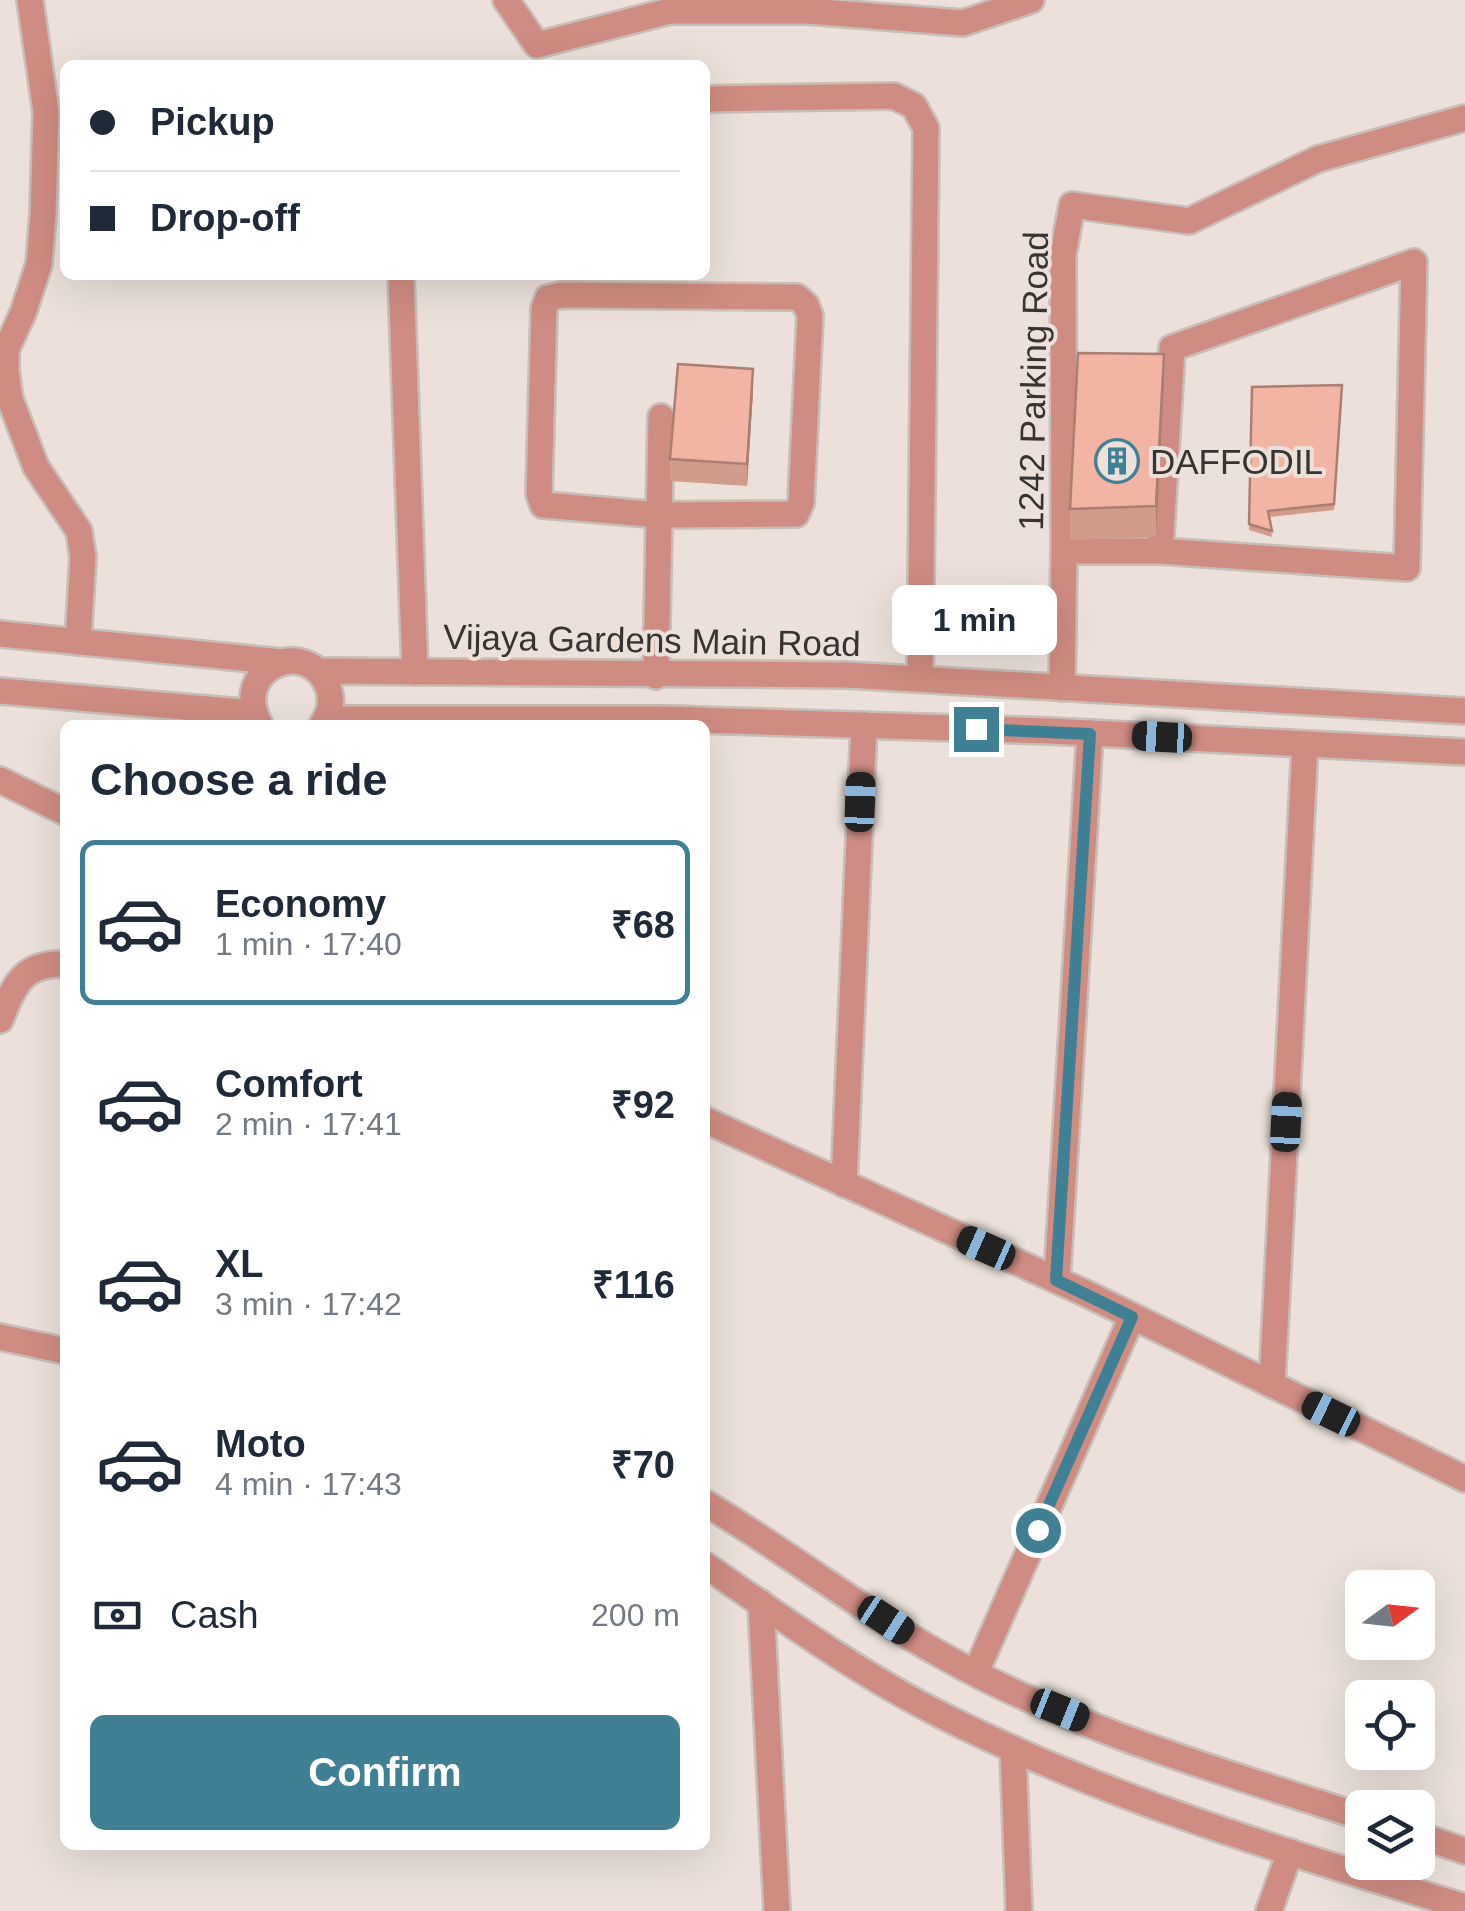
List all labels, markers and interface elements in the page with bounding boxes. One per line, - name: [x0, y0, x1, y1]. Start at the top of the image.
- text: Pickup: [150, 101, 275, 143]
- text: Drop-off: [150, 197, 300, 239]
- street label: 1242 Parking Road: [1011, 231, 1055, 531]
- building icon: DAFFODIL: [1094, 438, 1140, 484]
- place label: DAFFODIL: [1150, 442, 1323, 481]
- callout: 1 min: [894, 584, 1058, 654]
- text: 1 min: [933, 602, 1016, 638]
- street label: Vijaya Gardens Main Road: [443, 617, 861, 663]
- route end: [954, 707, 999, 752]
- car: [1131, 720, 1193, 754]
- text: Choose a ride: [90, 754, 388, 805]
- car: [844, 771, 876, 833]
- icon: car: [95, 878, 185, 968]
- text: Economy: [215, 883, 386, 925]
- text: ₹68: [611, 904, 675, 946]
- text: 1 min · 17:40: [215, 926, 402, 962]
- icon: car: [95, 1058, 185, 1148]
- text: Comfort: [215, 1063, 363, 1105]
- text: ₹92: [611, 1084, 675, 1126]
- car: [1269, 1091, 1303, 1153]
- text: 2 min · 17:41: [215, 1106, 402, 1142]
- car: [952, 1222, 1020, 1274]
- icon: car: [95, 1238, 185, 1328]
- text: XL: [215, 1243, 264, 1285]
- text: ₹116: [592, 1264, 675, 1306]
- text: 3 min · 17:42: [215, 1286, 402, 1322]
- car: [1297, 1387, 1365, 1441]
- icon: car: [95, 1418, 185, 1508]
- text: Moto: [215, 1423, 306, 1465]
- text: ₹70: [611, 1444, 675, 1486]
- text: 4 min · 17:43: [215, 1466, 402, 1502]
- route start: [1016, 1508, 1061, 1553]
- north arrow: [1345, 1570, 1435, 1660]
- map controls: [1345, 1570, 1435, 1880]
- icon: cash: [90, 1588, 145, 1643]
- car: [853, 1591, 919, 1649]
- text: Cash: [170, 1594, 259, 1636]
- text: 200 m: [591, 1597, 680, 1633]
- button: locate: [1345, 1680, 1435, 1770]
- car: [1027, 1685, 1093, 1735]
- button: Confirm: [90, 1715, 680, 1830]
- button: layers: [1345, 1790, 1435, 1880]

